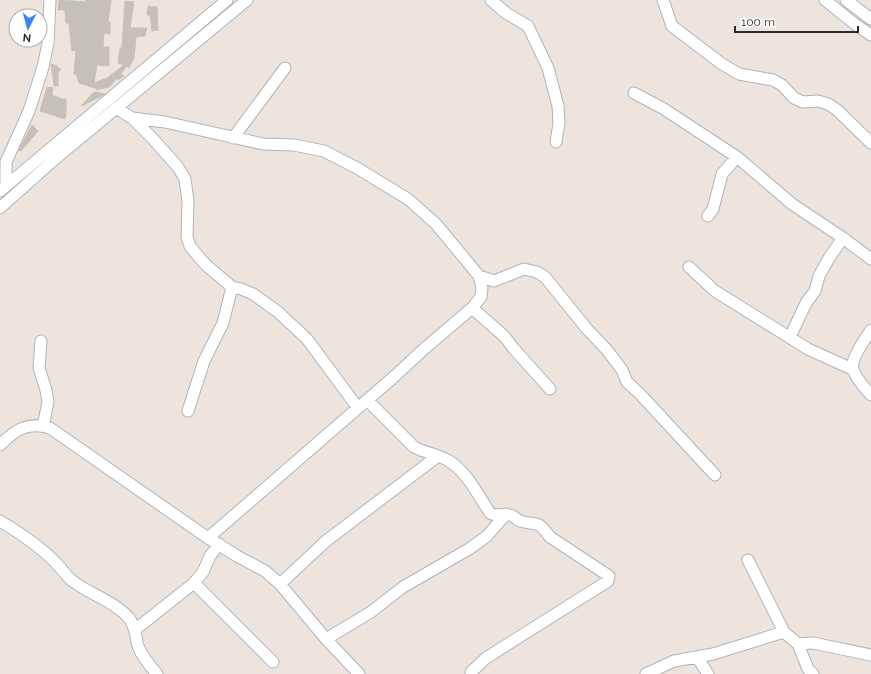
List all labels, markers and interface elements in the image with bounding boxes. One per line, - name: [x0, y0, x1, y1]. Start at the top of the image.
- north arrow: [8, 8, 48, 48]
- scale bar: [735, 8, 858, 34]
- text: 100 m: [741, 15, 775, 29]
- text: N: [22, 31, 32, 44]

